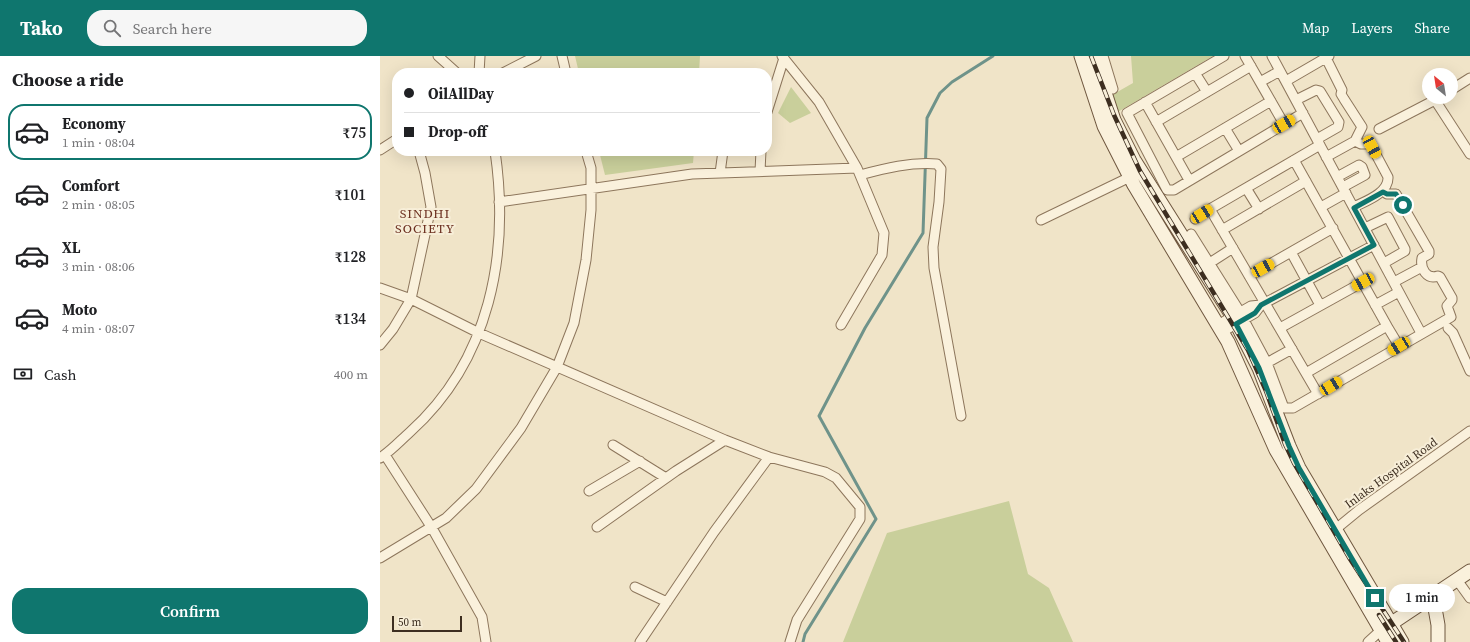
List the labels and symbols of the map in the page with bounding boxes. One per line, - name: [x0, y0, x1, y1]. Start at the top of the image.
- north arrow: [1422, 68, 1458, 104]
- car: [1271, 113, 1297, 135]
- car: [1361, 134, 1383, 160]
- route start: [1394, 196, 1412, 214]
- car: [1189, 203, 1215, 225]
- district label: SINDHI SOCIETY: [395, 205, 455, 237]
- car: [1250, 257, 1276, 279]
- car: [1350, 271, 1376, 293]
- car: [1386, 335, 1412, 357]
- car: [1318, 375, 1344, 397]
- street label: Inlaks Hospital Road: [1341, 434, 1441, 512]
- callout: 1 min: [1389, 584, 1455, 612]
- route end: [1366, 589, 1384, 607]
- scale bar: [392, 614, 462, 633]

